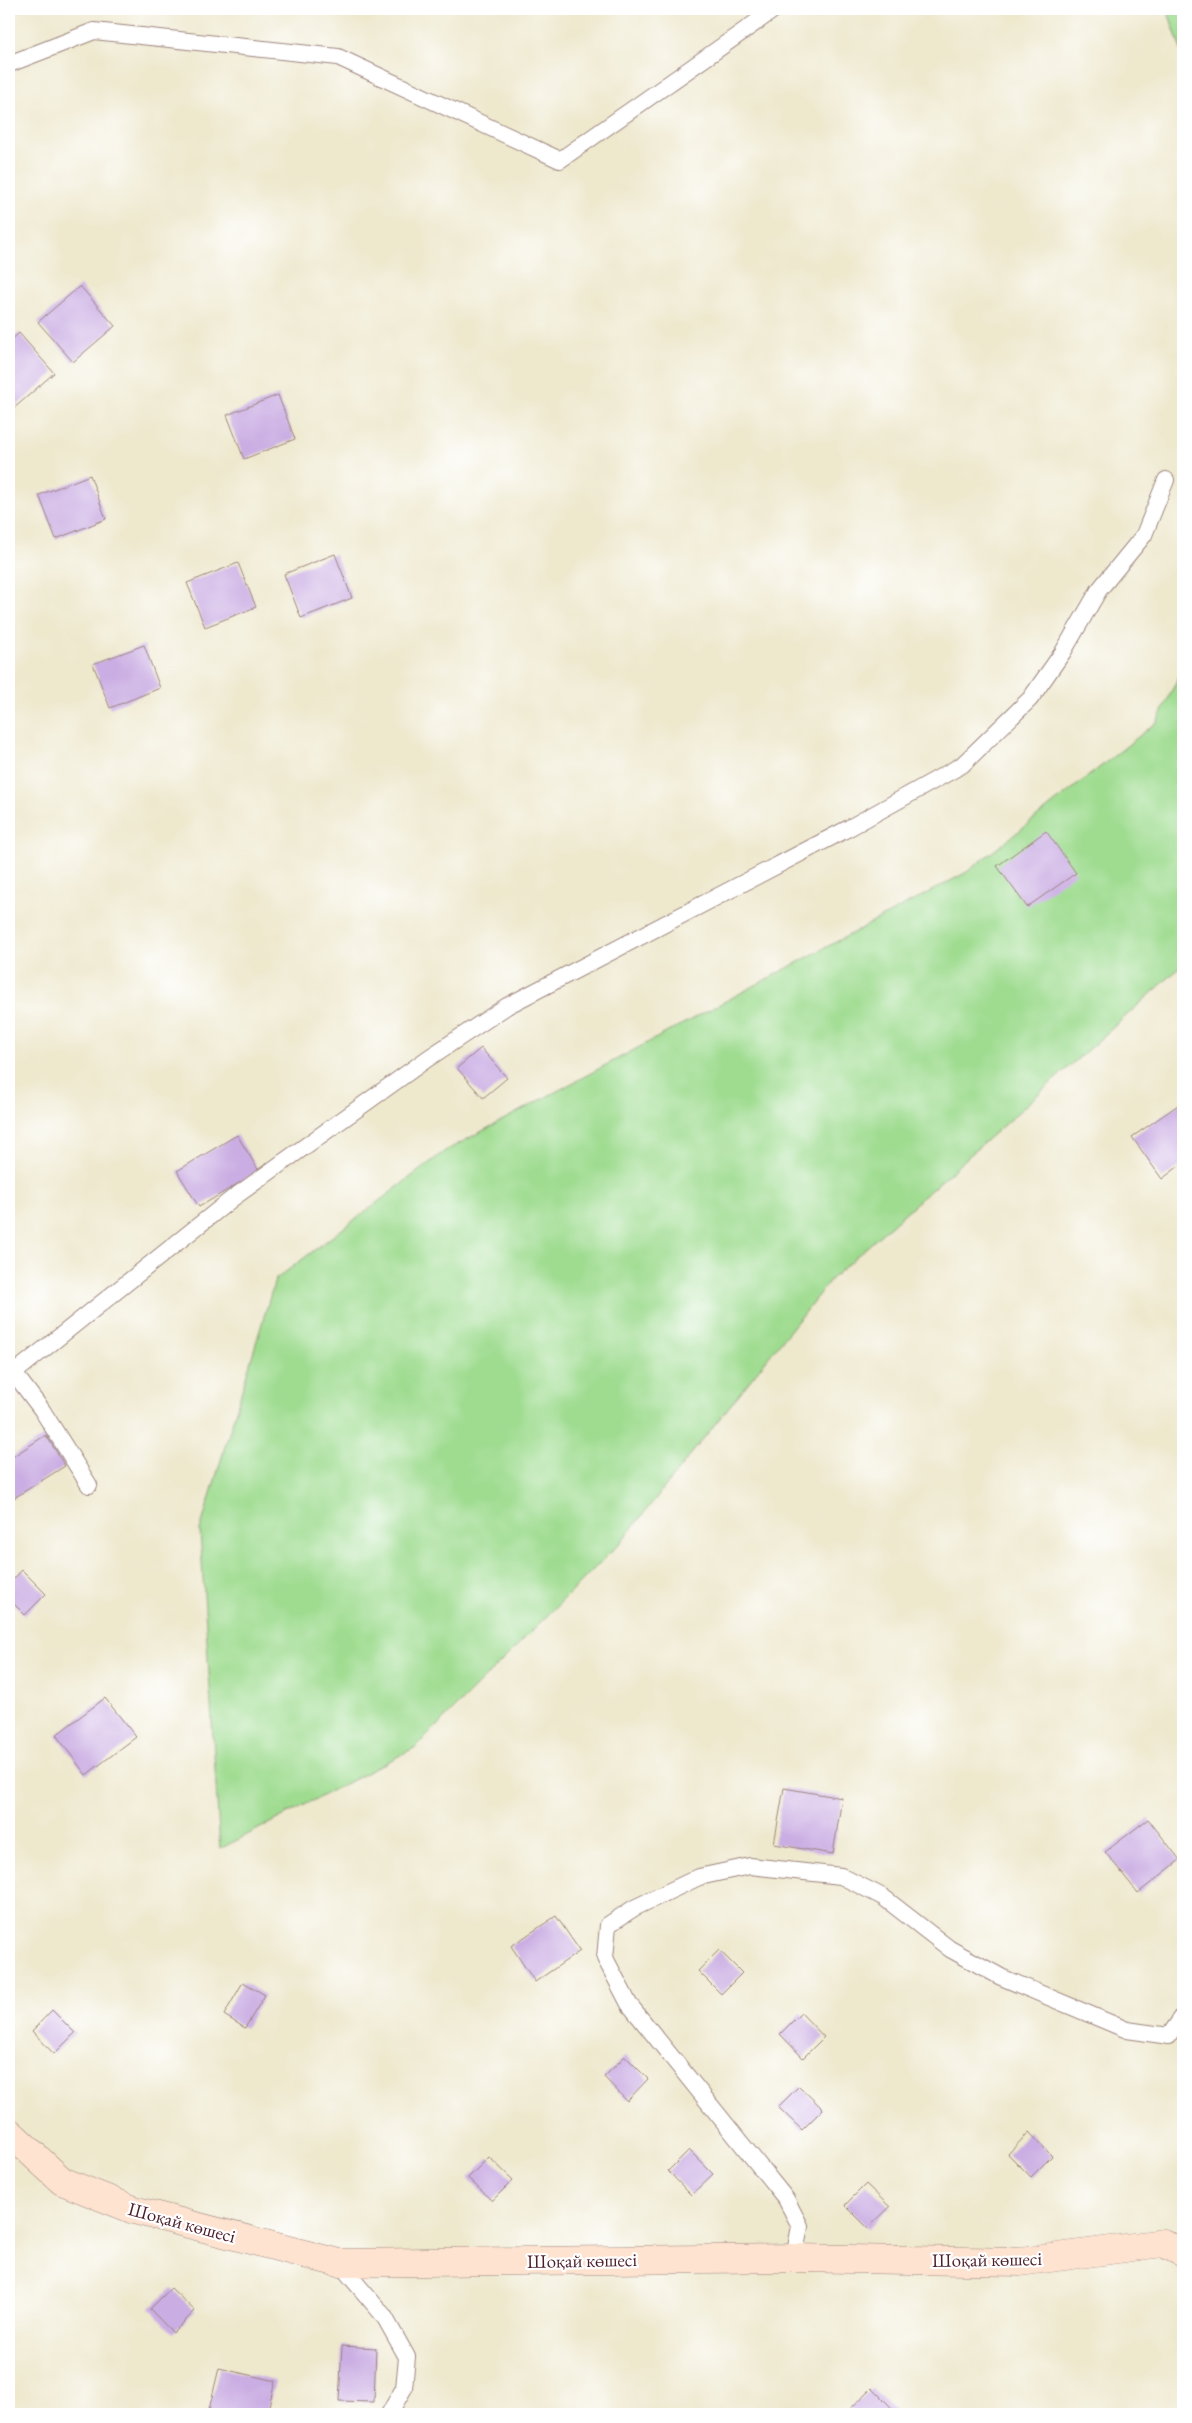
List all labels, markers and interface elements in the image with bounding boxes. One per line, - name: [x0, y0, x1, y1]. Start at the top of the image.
- street label: Шоқай көшесі: [125, 2196, 239, 2249]
- street label: Шоқай көшесі: [932, 2246, 1043, 2273]
- street label: Шоқай көшесі: [527, 2247, 638, 2274]

